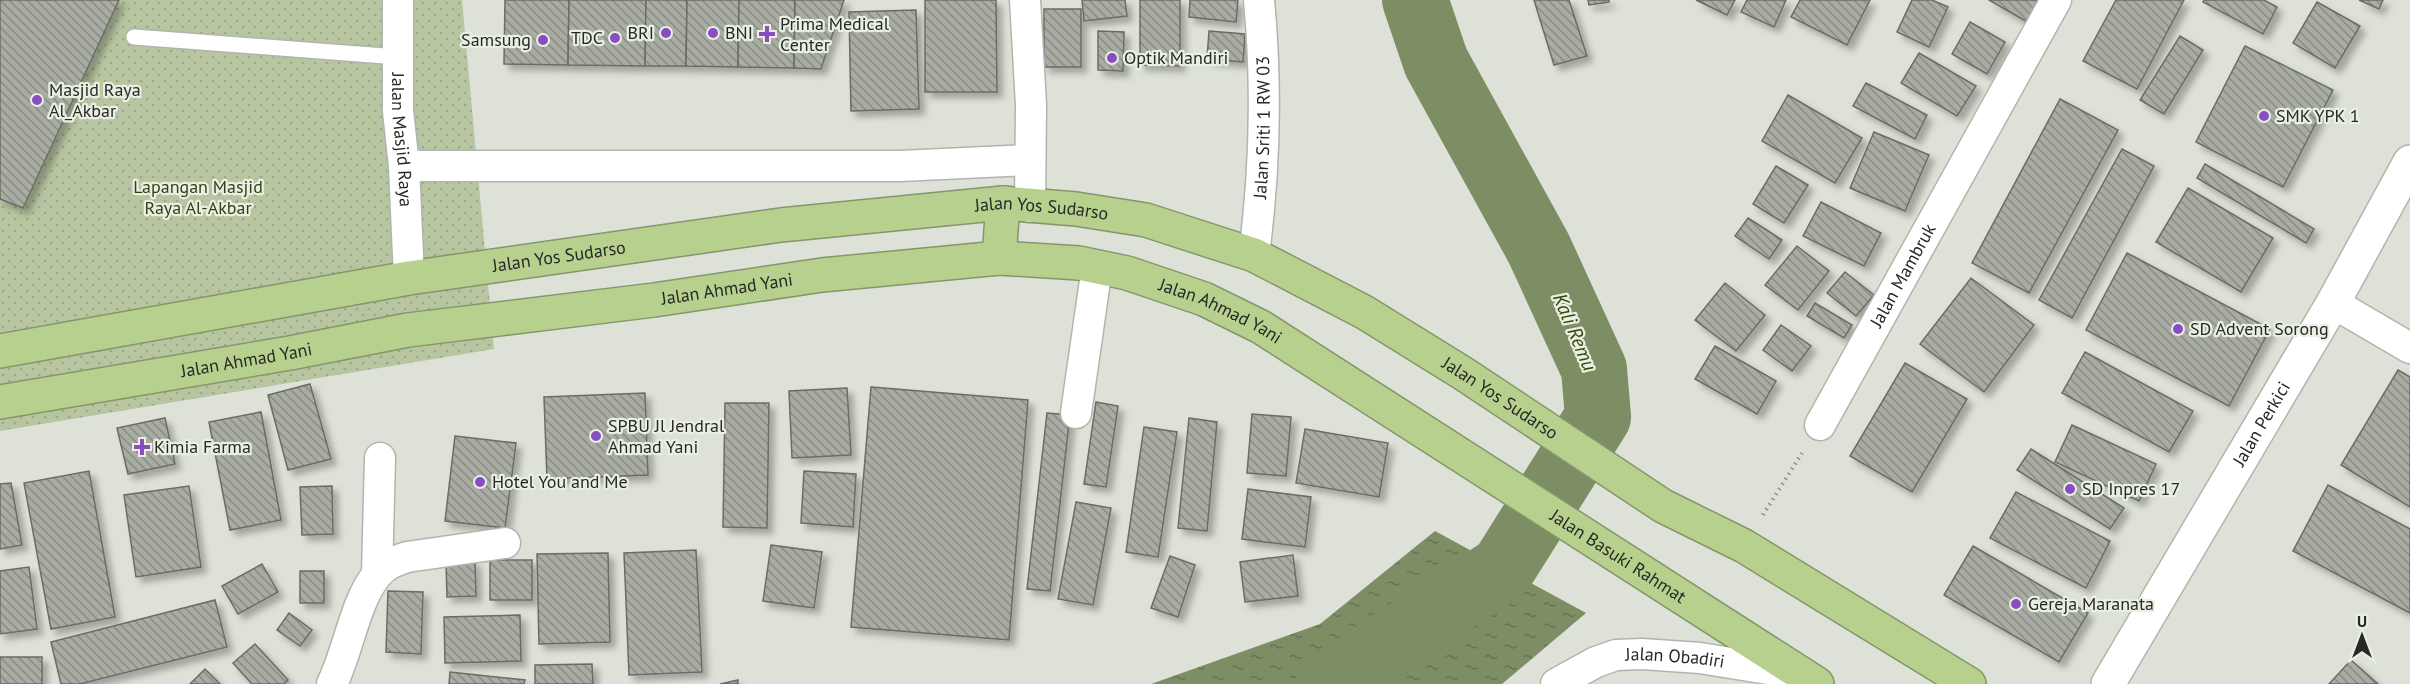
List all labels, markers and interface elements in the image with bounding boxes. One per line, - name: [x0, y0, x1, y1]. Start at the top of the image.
- place label: Prima Medical Center: [780, 12, 890, 56]
- place label: BRI: [628, 21, 654, 44]
- place label: BNI: [725, 21, 753, 44]
- marker: Prima Medical Center: [758, 25, 776, 43]
- place label: TDC: [571, 26, 603, 49]
- marker: BRI: [659, 26, 673, 40]
- marker: BNI: [706, 26, 720, 40]
- place label: Samsung: [461, 28, 531, 51]
- marker: TDC: [608, 31, 622, 45]
- marker: Samsung: [536, 33, 550, 47]
- place label: Optik Mandiri: [1124, 46, 1228, 69]
- marker: Optik Mandiri: [1105, 51, 1119, 65]
- street label: Jalan Sriti 1 RW 03: [1248, 56, 1275, 201]
- street label: Jalan Masjid Raya: [387, 72, 418, 208]
- place label: Masjid Raya Al_Akbar: [49, 78, 141, 122]
- marker: Masjid Raya Al_Akbar: [30, 93, 44, 107]
- place label: SMK YPK 1: [2276, 104, 2360, 127]
- marker: SMK YPK 1: [2257, 109, 2271, 123]
- park label: Lapangan Masjid Raya Al-Akbar: [133, 175, 263, 219]
- street label: Jalan Yos Sudarso: [972, 191, 1110, 225]
- street label: Jalan Mambruk: [1864, 219, 1941, 332]
- street label: Jalan Yos Sudarso: [490, 235, 627, 277]
- street label: Jalan Ahmad Yani: [659, 267, 794, 310]
- street label: Jalan Ahmad Yani: [1155, 272, 1287, 348]
- water label: Kali Remu: [1547, 289, 1603, 375]
- place label: SD Advent Sorong: [2190, 317, 2329, 340]
- marker: SD Advent Sorong: [2171, 322, 2185, 336]
- street label: Jalan Ahmad Yani: [178, 337, 314, 382]
- street label: Jalan Yos Sudarso: [1437, 351, 1563, 444]
- street label: Jalan Perkici: [2227, 377, 2295, 471]
- place label: SPBU Jl Jendral Ahmad Yani: [608, 414, 725, 458]
- marker: SPBU Jl Jendral Ahmad Yani: [589, 429, 603, 443]
- place label: Kimia Farma: [154, 435, 251, 458]
- marker: Kimia Farma: [135, 440, 149, 454]
- place label: Hotel You and Me: [492, 470, 628, 493]
- marker: Hotel You and Me: [473, 475, 487, 489]
- place label: SD Inpres 17: [2082, 477, 2180, 500]
- marker: SD Inpres 17: [2063, 482, 2077, 496]
- street label: Jalan Basuki Rahmat: [1545, 503, 1691, 608]
- place label: Gereja Maranata: [2028, 592, 2154, 615]
- marker: Gereja Maranata: [2009, 597, 2023, 611]
- north arrow: [2332, 606, 2392, 666]
- text: U: [2357, 611, 2367, 631]
- street label: Jalan Obadiri: [1624, 642, 1726, 673]

